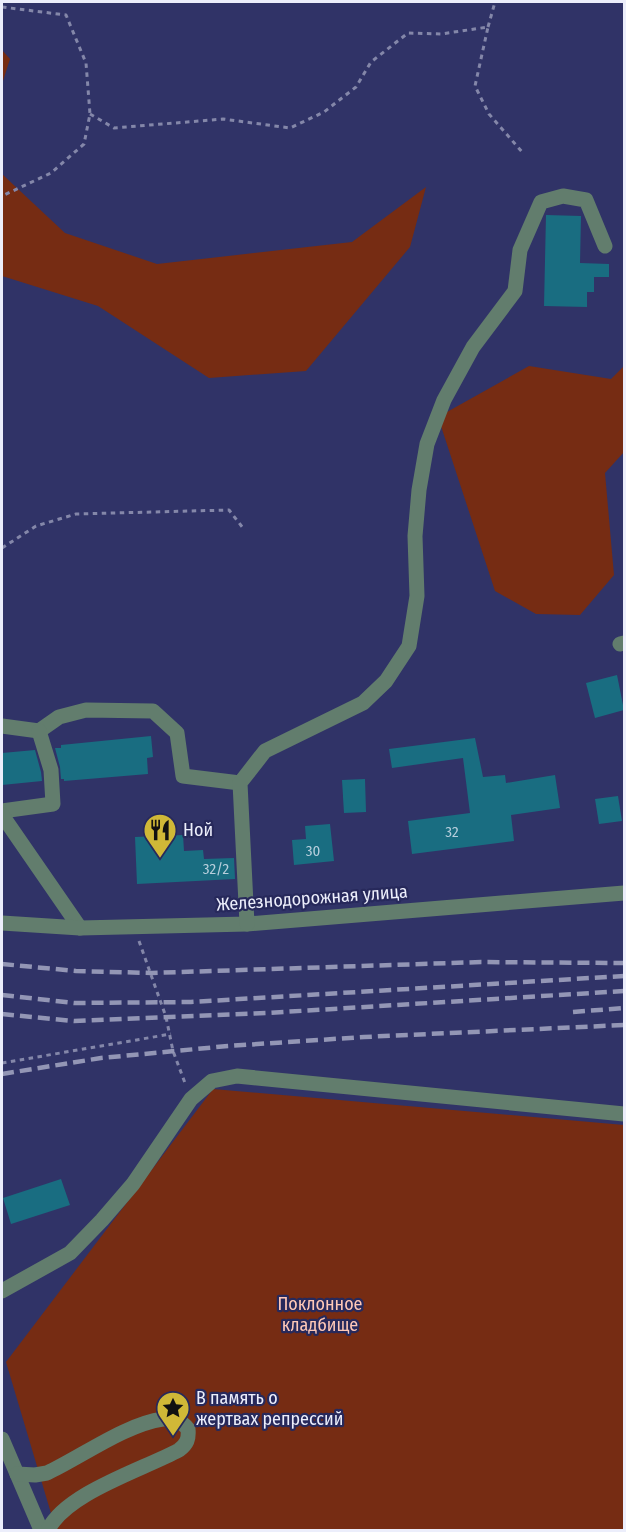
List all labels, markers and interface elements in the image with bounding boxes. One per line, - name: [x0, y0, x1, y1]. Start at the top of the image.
- restaurant icon: Ной: [142, 812, 178, 859]
- place label: Ной: [183, 819, 213, 841]
- house number: 32: [445, 823, 459, 841]
- house number: 30: [306, 842, 320, 860]
- house number: 32/2: [203, 860, 230, 878]
- street label: Железнодорожная улица: [215, 880, 409, 916]
- park label: Поклонное кладбище: [277, 1293, 363, 1336]
- place label: В память о жертвах репрессий: [196, 1387, 343, 1430]
- place icon: В память о жертвах репрессий: [155, 1390, 191, 1437]

